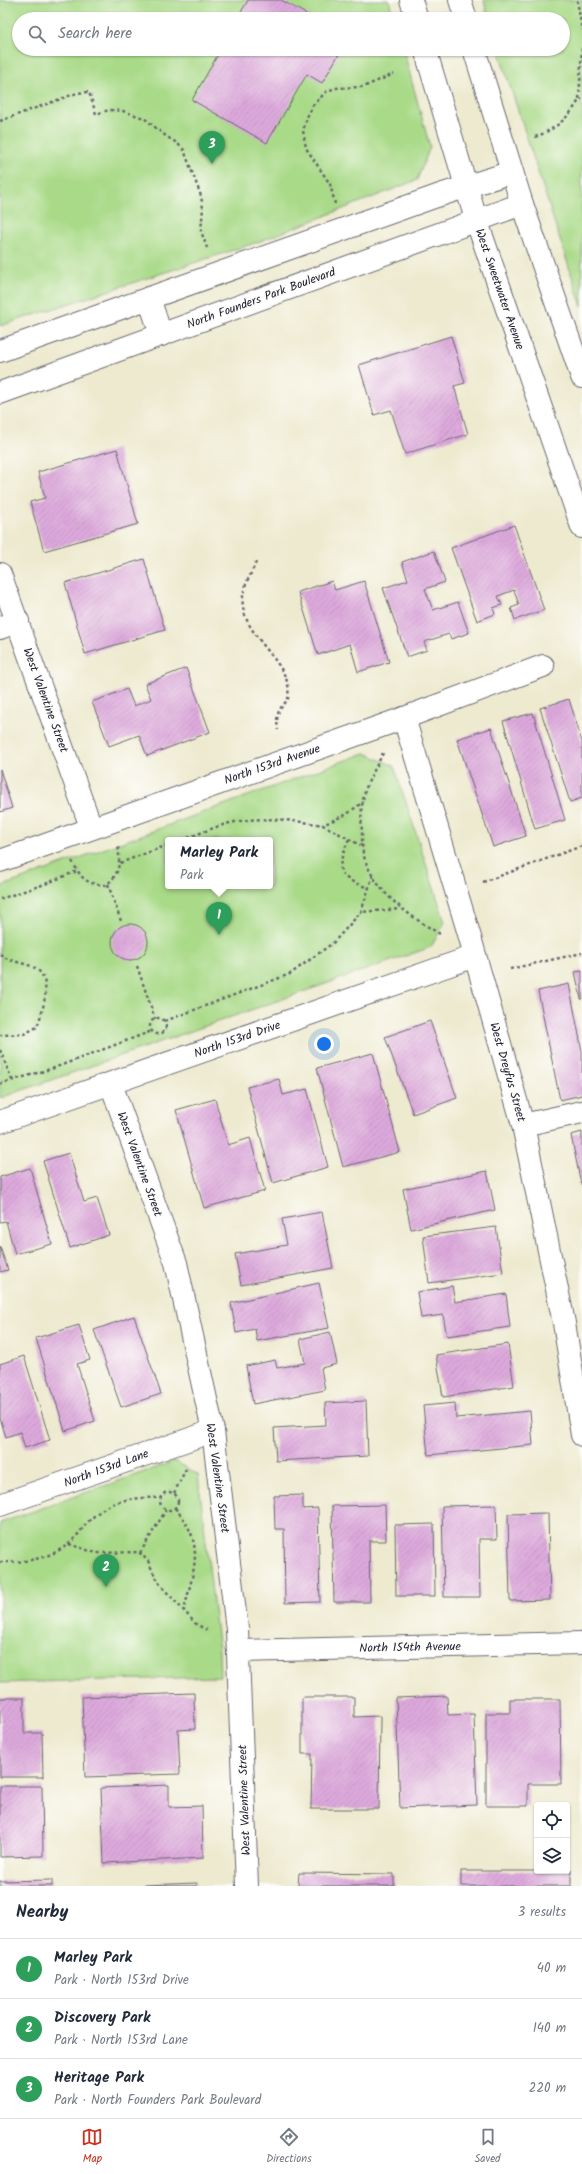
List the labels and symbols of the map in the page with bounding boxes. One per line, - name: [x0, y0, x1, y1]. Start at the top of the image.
- pin: 3: [199, 131, 225, 164]
- street label: West Sweetwater Avenue: [470, 226, 529, 353]
- street label: North Founders Park Boulevard: [184, 262, 339, 334]
- street label: West Valentine Street: [18, 645, 73, 756]
- street label: North 153rd Avenue: [222, 739, 323, 790]
- pin: 1: [206, 902, 232, 935]
- street label: North 153rd Drive: [191, 1016, 284, 1063]
- street label: West Dreyfus Street: [484, 1020, 531, 1124]
- your location: [314, 1034, 334, 1054]
- street label: West Valentine Street: [112, 1109, 167, 1220]
- street label: West Valentine Street: [200, 1422, 235, 1535]
- street label: North 153rd Lane: [61, 1444, 152, 1493]
- pin: 2: [93, 1554, 119, 1587]
- street label: North 154th Avenue: [359, 1637, 461, 1658]
- street label: West Valentine Street: [233, 1744, 256, 1856]

